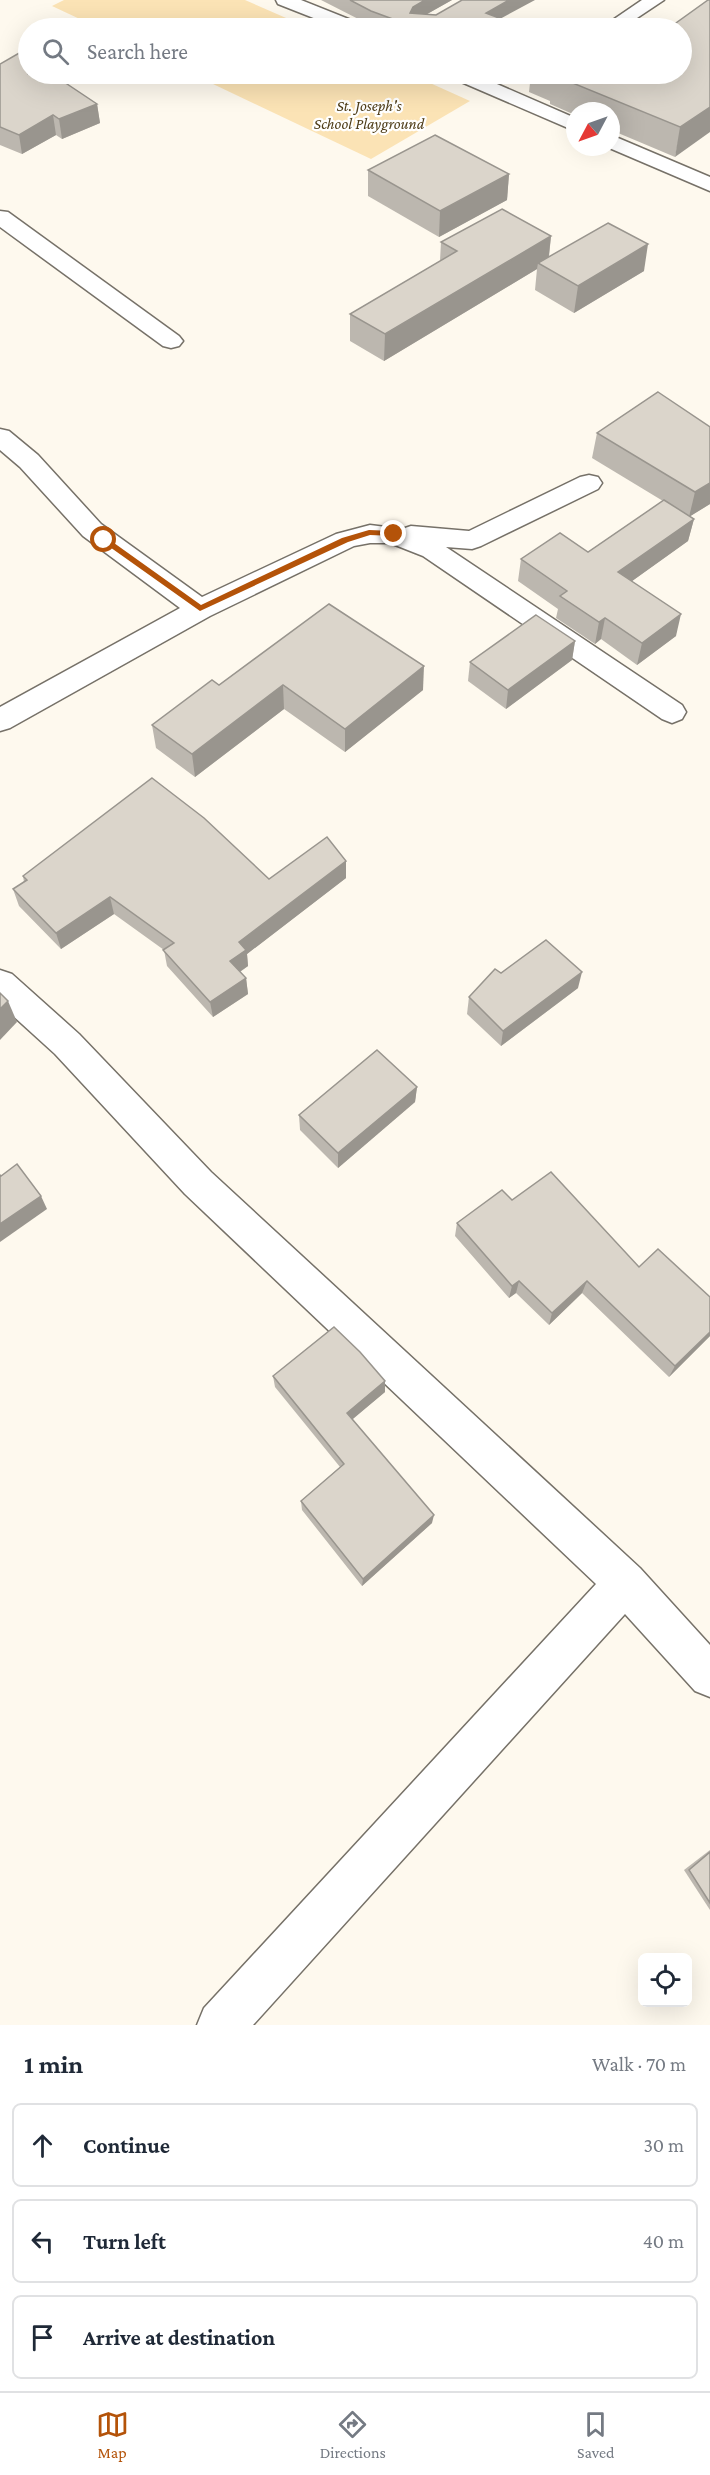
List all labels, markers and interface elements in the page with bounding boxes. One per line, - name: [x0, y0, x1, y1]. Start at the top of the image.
- search box: [18, 18, 692, 84]
- icon: search: [39, 35, 72, 68]
- text: Search here: [87, 39, 188, 64]
- park label: St. Joseph's School Playground: [314, 97, 425, 133]
- north arrow: [566, 102, 620, 156]
- route end: [380, 520, 406, 546]
- route start: [90, 526, 116, 552]
- map controls: [638, 1953, 692, 2007]
- button: locate: [638, 1953, 692, 2007]
- text: 1 min: [24, 2050, 83, 2079]
- text: Walk · 70 m: [592, 2053, 686, 2075]
- icon: ahead: [26, 2129, 59, 2162]
- text: Continue: [83, 2133, 170, 2158]
- text: 30 m: [643, 2134, 684, 2156]
- icon: left: [26, 2225, 59, 2258]
- text: Turn left: [83, 2229, 166, 2254]
- text: 40 m: [643, 2230, 684, 2252]
- icon: arrive: [26, 2321, 59, 2354]
- text: Arrive at destination: [83, 2325, 275, 2350]
- tab: Map: [96, 2408, 129, 2461]
- tab: Directions: [320, 2408, 386, 2461]
- tab: Saved: [577, 2408, 614, 2461]

